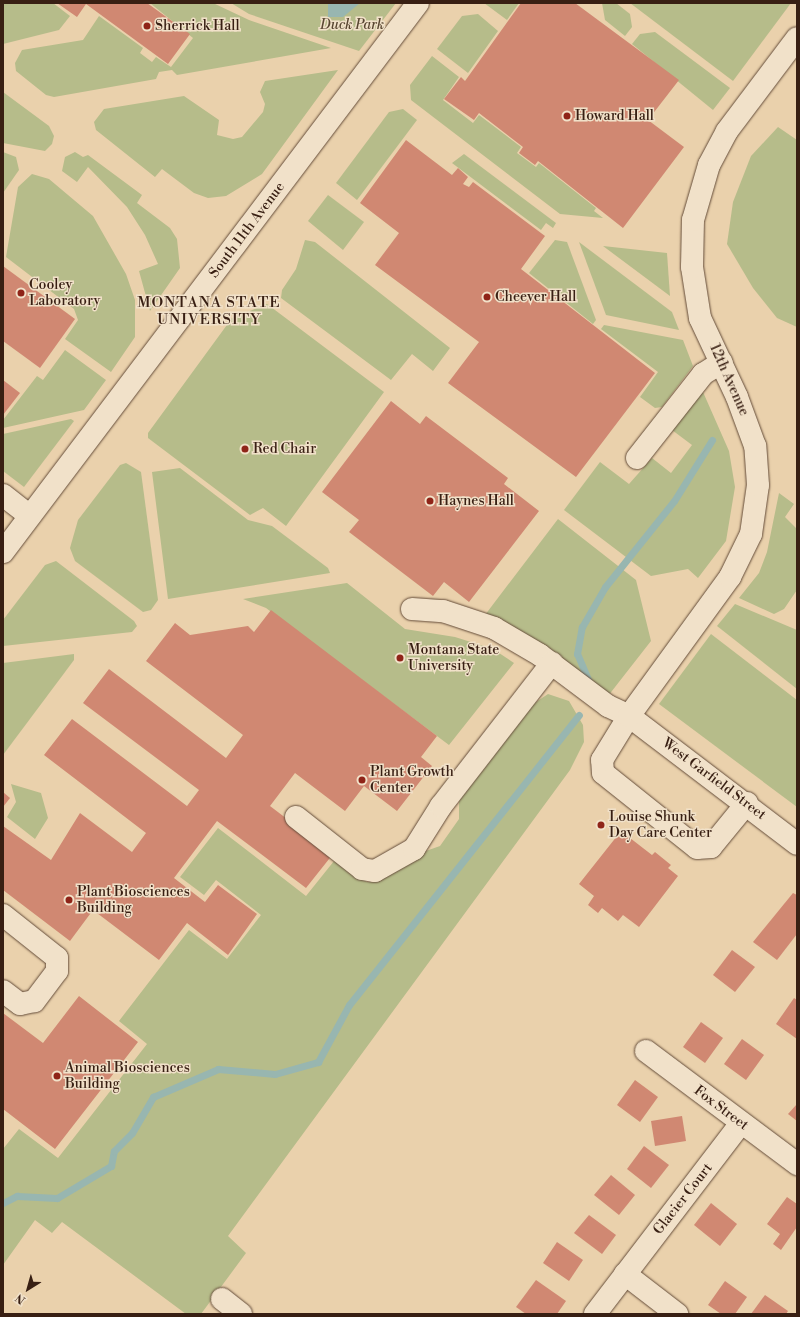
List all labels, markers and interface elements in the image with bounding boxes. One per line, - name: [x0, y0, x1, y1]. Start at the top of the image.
- park label: Duck Park: [320, 17, 384, 33]
- place label: Sherrick Hall: [155, 18, 240, 34]
- marker: Sherrick Hall: [142, 21, 152, 31]
- place label: Howard Hall: [575, 108, 654, 124]
- marker: Howard Hall: [562, 111, 572, 121]
- street label: South 11th Avenue: [206, 179, 288, 281]
- place label: Cooley Laboratory: [29, 277, 100, 310]
- marker: Cooley Laboratory: [16, 288, 26, 298]
- place label: Cheever Hall: [495, 289, 576, 305]
- marker: Cheever Hall: [482, 292, 492, 302]
- district label: MONTANA STATE UNIVERSITY: [137, 293, 281, 328]
- street label: 12th Avenue: [706, 342, 752, 418]
- place label: Red Chair: [253, 441, 316, 457]
- marker: Red Chair: [240, 444, 250, 454]
- place label: Haynes Hall: [438, 493, 514, 509]
- marker: Haynes Hall: [425, 496, 435, 506]
- place label: Montana State University: [408, 642, 499, 674]
- marker: Montana State University: [395, 653, 405, 663]
- street label: West Garfield Street: [659, 735, 769, 823]
- place label: Plant Growth Center: [370, 764, 454, 796]
- marker: Plant Growth Center: [357, 775, 367, 785]
- place label: Louise Shunk Day Care Center: [609, 809, 712, 842]
- marker: Louise Shunk Day Care Center: [596, 820, 606, 830]
- place label: Plant Biosciences Building: [77, 884, 190, 916]
- marker: Plant Biosciences Building: [64, 895, 74, 905]
- place label: Animal Biosciences Building: [65, 1060, 190, 1092]
- marker: Animal Biosciences Building: [52, 1071, 62, 1081]
- street label: Fox Street: [690, 1082, 752, 1134]
- street label: Glacier Court: [650, 1160, 716, 1238]
- north arrow: [8, 1269, 48, 1309]
- text: N: [13, 1290, 28, 1307]

